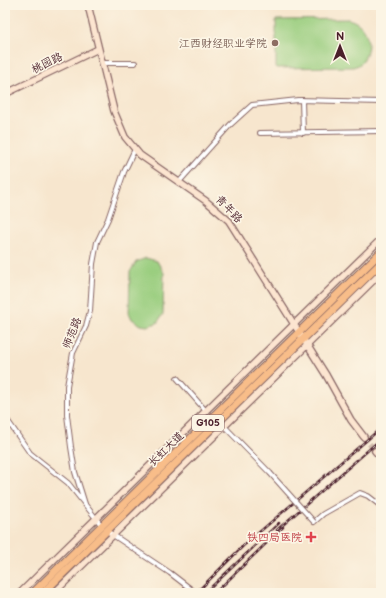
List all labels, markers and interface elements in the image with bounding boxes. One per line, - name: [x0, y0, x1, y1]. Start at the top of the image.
- north arrow: [320, 26, 360, 66]
- text: N: [336, 30, 344, 43]
- place label: 江西财经职业学院: [179, 37, 267, 50]
- marker: 江西财经职业学院: [270, 38, 280, 48]
- street label: 桃园路: [29, 50, 65, 76]
- street label: 青年路: [213, 193, 245, 225]
- street label: 师范路: [60, 315, 84, 351]
- road number: G105: [192, 415, 224, 431]
- street label: 长虹大道: [146, 429, 186, 469]
- place label: 铁四局医院: [247, 531, 302, 544]
- marker: 铁四局医院: [305, 531, 317, 543]

